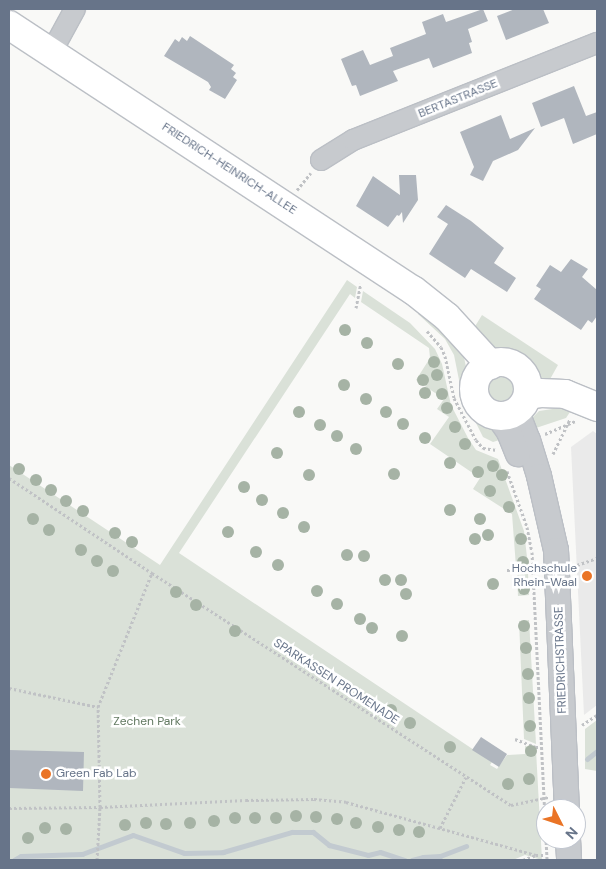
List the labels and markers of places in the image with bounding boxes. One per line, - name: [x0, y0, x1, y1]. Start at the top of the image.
- place label: Hochschule Rhein-Waal: [512, 562, 577, 590]
- marker: Hochschule Rhein-Waal: [581, 570, 593, 582]
- place label: Green Fab Lab: [56, 767, 137, 781]
- marker: Green Fab Lab: [40, 768, 52, 780]

